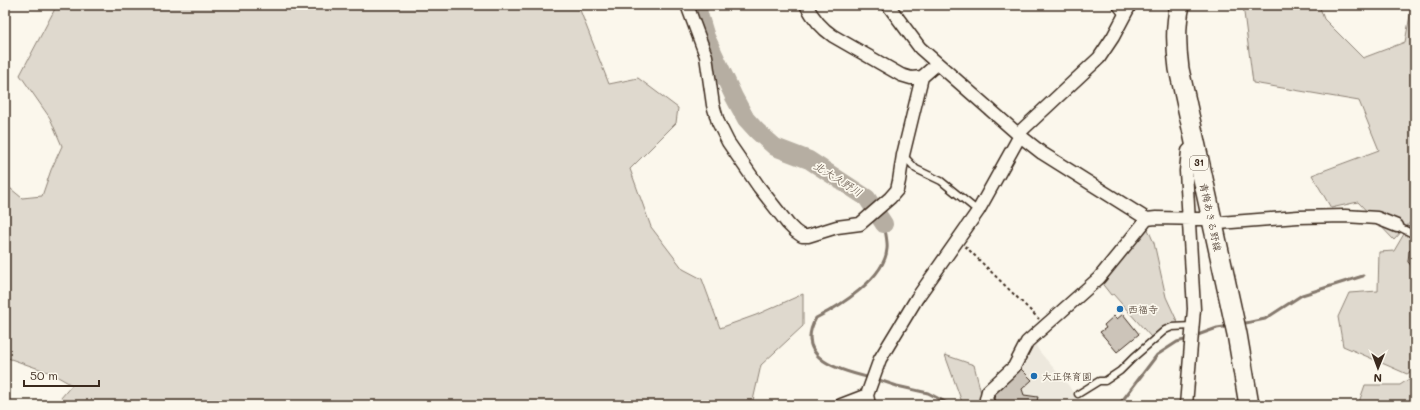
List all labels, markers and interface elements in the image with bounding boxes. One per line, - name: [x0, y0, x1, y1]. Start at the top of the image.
- road number: 31: [1190, 156, 1208, 170]
- water label: 北大久野川: [811, 158, 866, 200]
- street label: 青梅あきる野線: [1197, 181, 1225, 253]
- place label: 西福寺: [1128, 302, 1158, 316]
- marker: 西福寺: [1115, 304, 1125, 314]
- north arrow: [1358, 348, 1398, 388]
- scale bar: [24, 362, 99, 388]
- text: 50 m: [30, 367, 58, 383]
- place label: 大正保育園: [1042, 369, 1092, 383]
- marker: 大正保育園: [1029, 371, 1039, 381]
- text: N: [1374, 371, 1382, 386]

